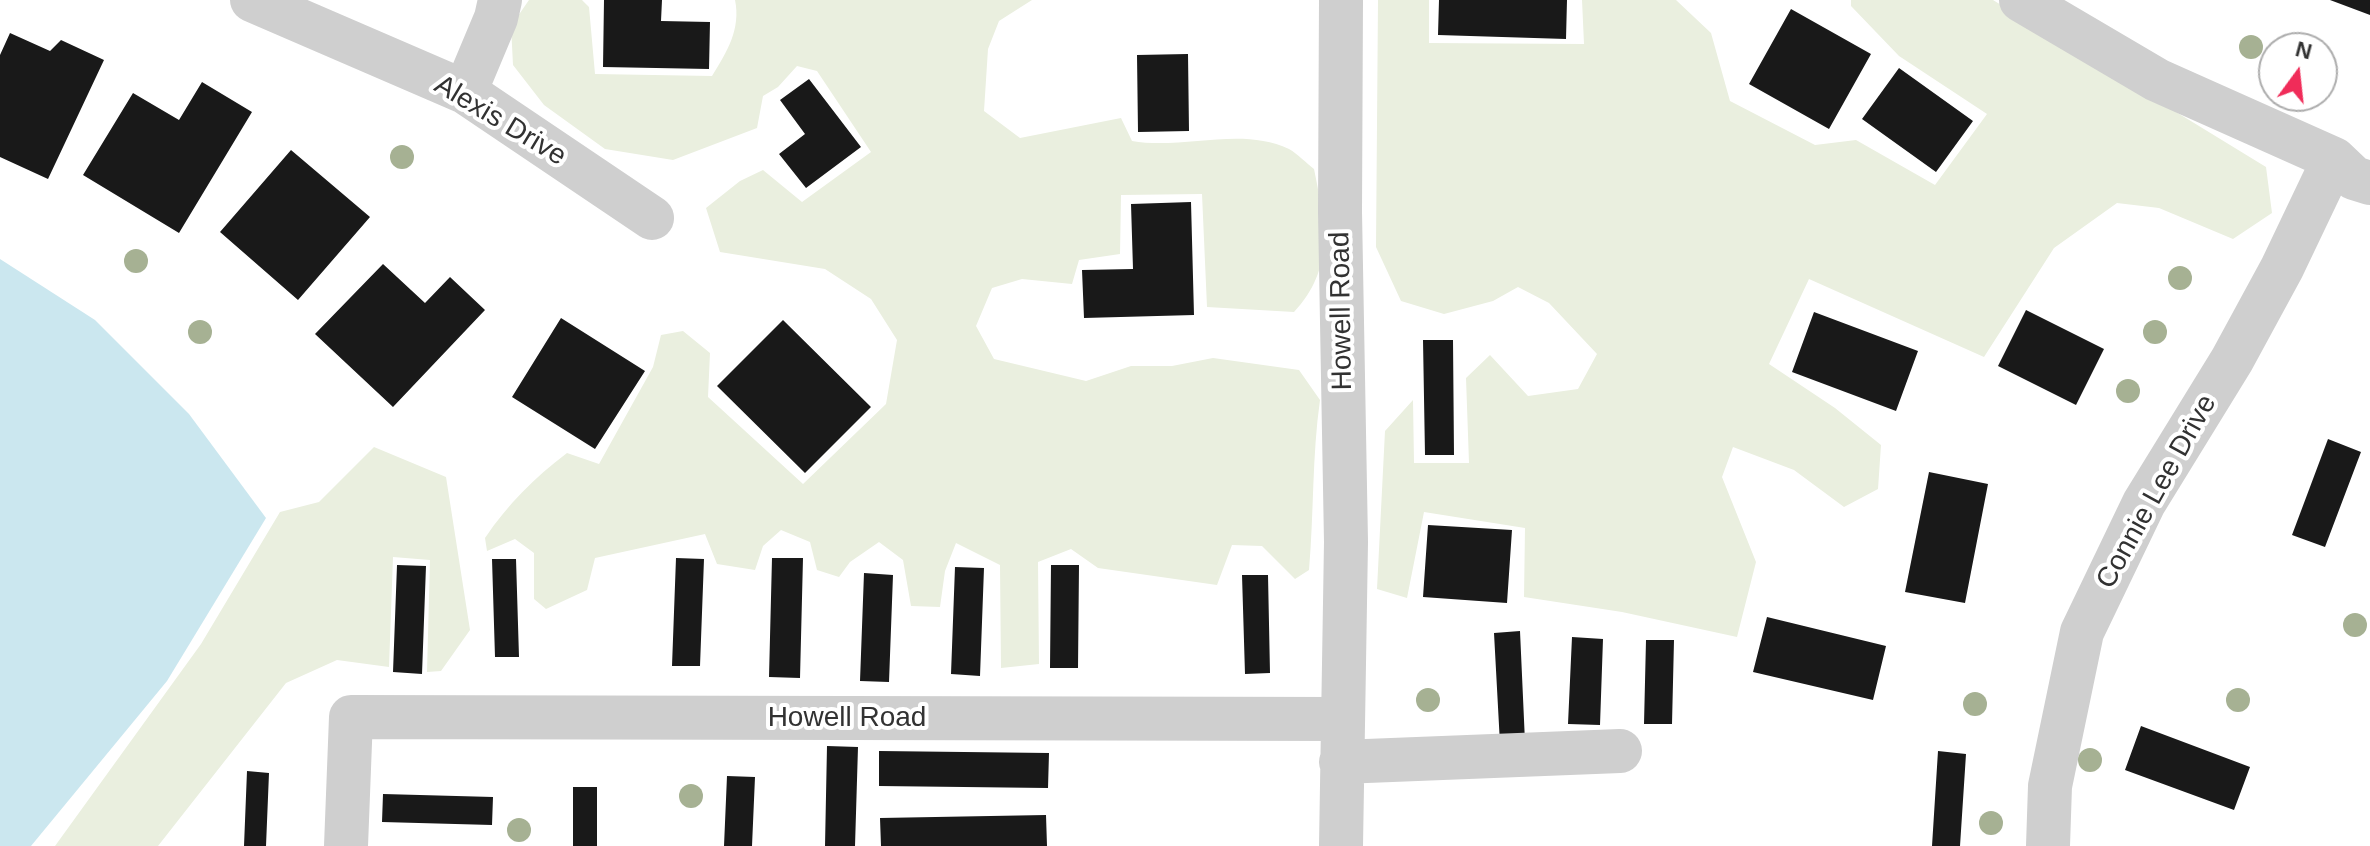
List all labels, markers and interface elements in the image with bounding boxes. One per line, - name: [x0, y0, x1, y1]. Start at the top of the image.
- north arrow: [2258, 32, 2338, 112]
- text: N: [2293, 36, 2315, 64]
- street label: Alexis Drive: [428, 69, 572, 173]
- street label: Howell Road: [1324, 231, 1360, 391]
- street label: Connie Lee Drive: [2090, 389, 2224, 595]
- street label: Howell Road: [768, 701, 926, 735]

